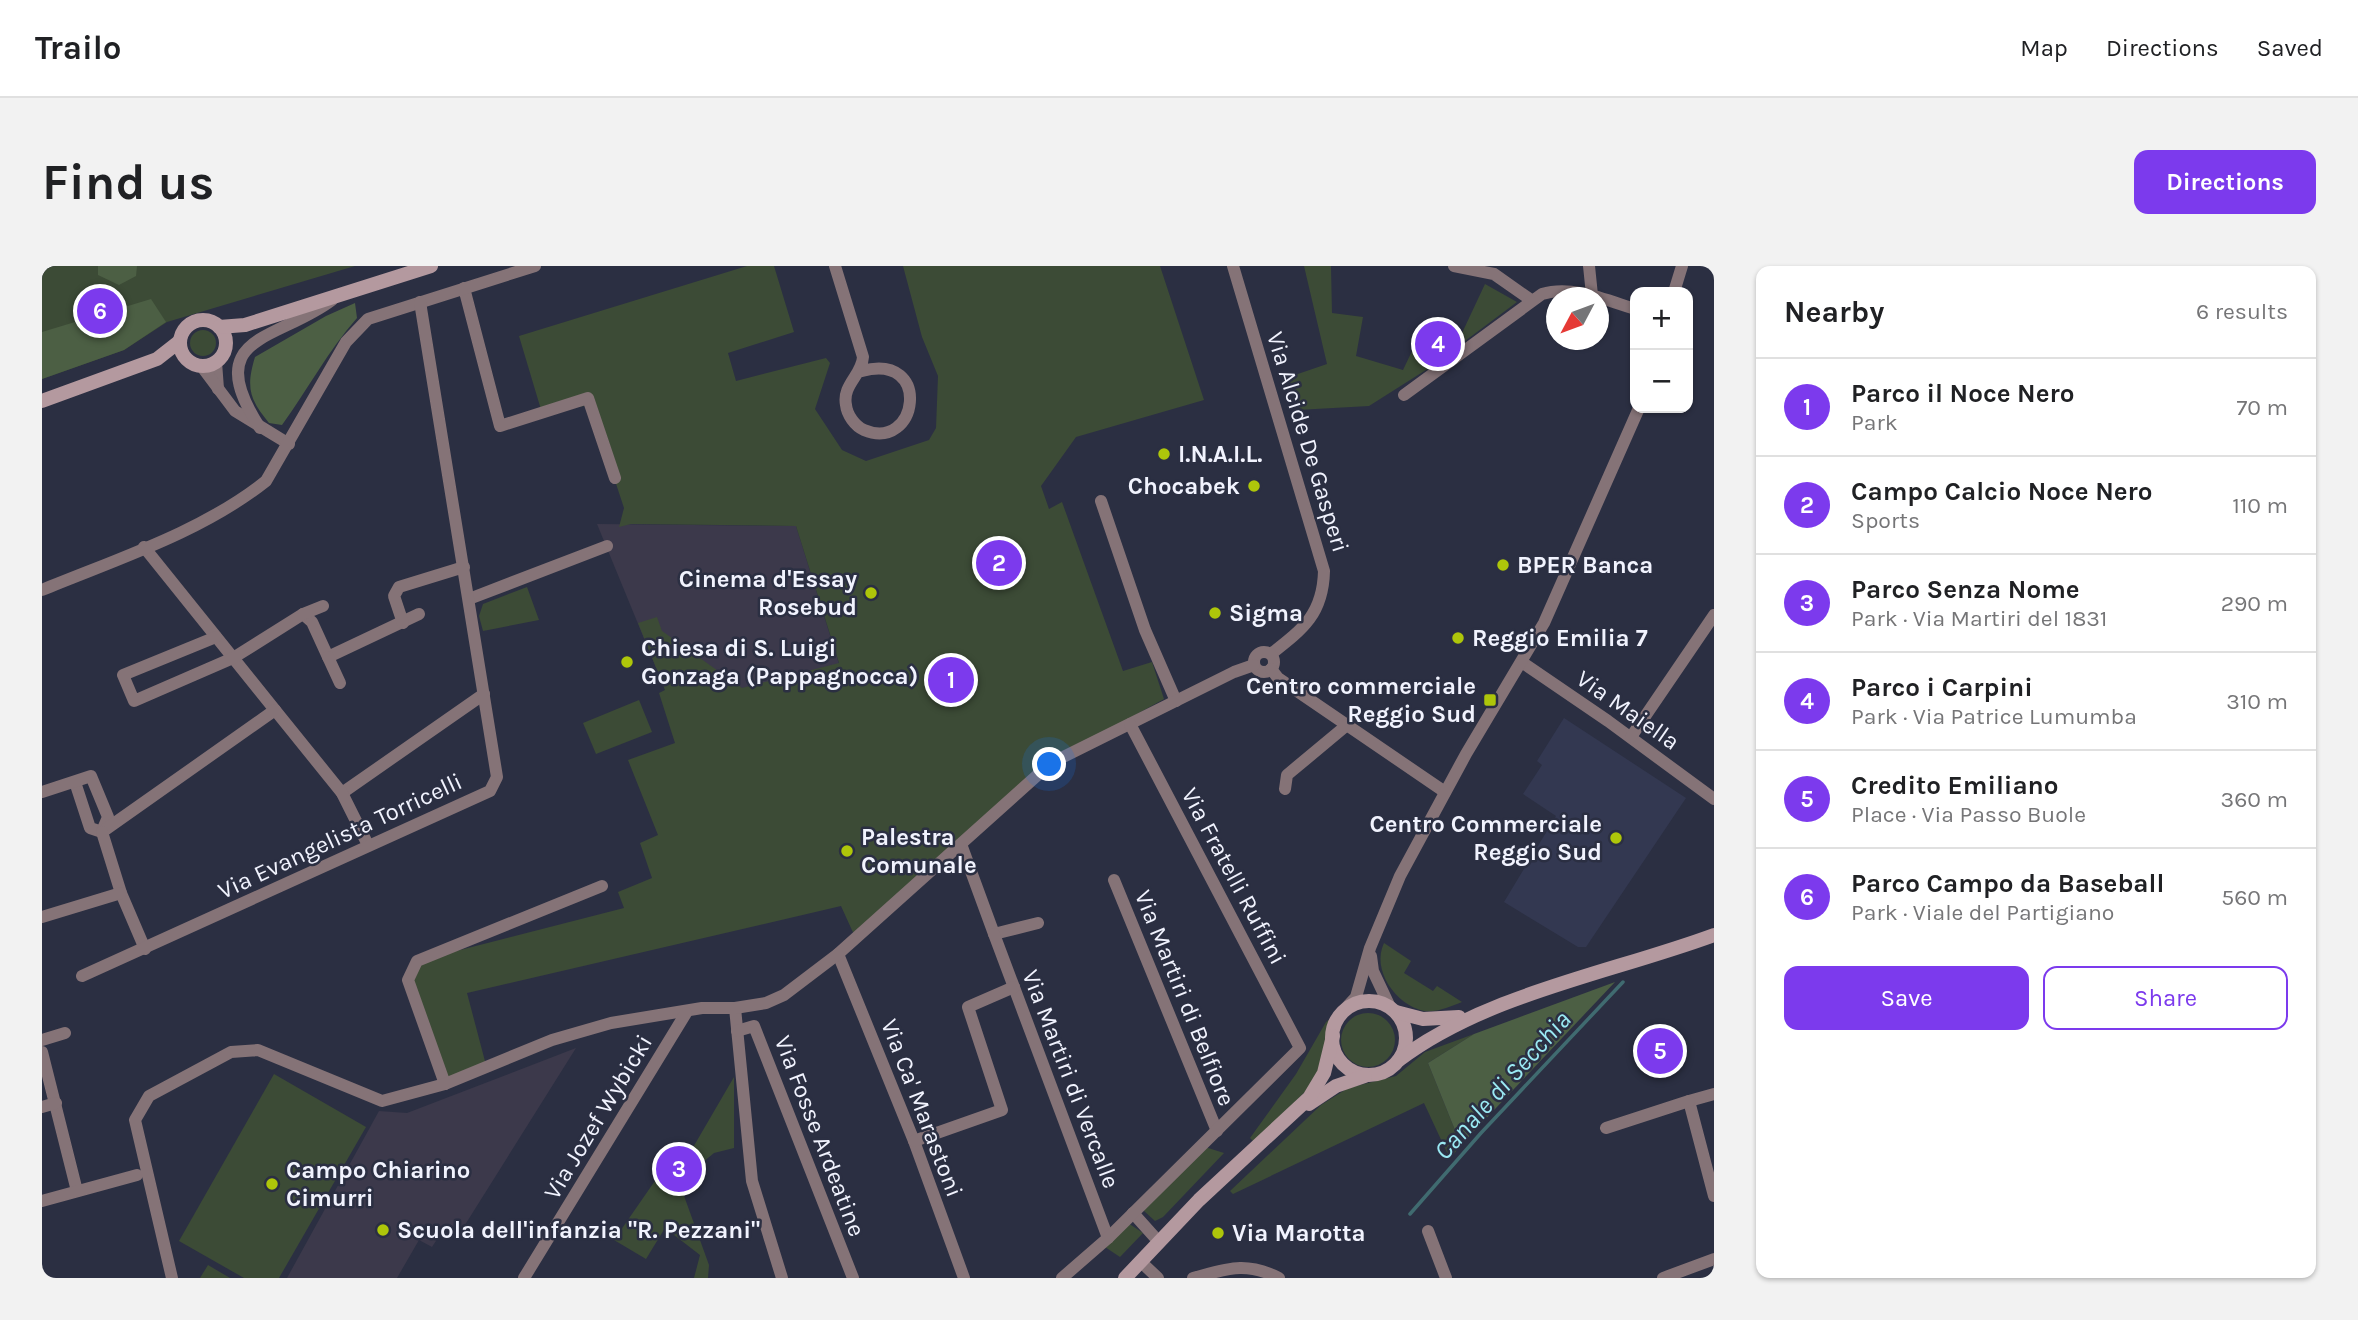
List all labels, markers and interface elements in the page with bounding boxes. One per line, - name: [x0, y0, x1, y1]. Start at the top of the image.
- text: Trailo: [35, 29, 122, 67]
- text: Map: [2020, 34, 2068, 62]
- text: Directions: [2106, 34, 2219, 62]
- text: Saved: [2257, 34, 2323, 62]
- button: Directions: [2134, 150, 2316, 214]
- text: Find us: [42, 154, 214, 211]
- pin: 6: [77, 285, 123, 337]
- north arrow: [1546, 287, 1609, 350]
- map controls: [1630, 287, 1693, 413]
- button: +: [1630, 287, 1693, 350]
- text: Nearby: [1784, 294, 1884, 330]
- text: 6 results: [2196, 298, 2288, 325]
- pin: 4: [1415, 318, 1461, 370]
- street label: Via Alcide De Gasperi: [1261, 328, 1355, 556]
- button: −: [1630, 350, 1693, 413]
- text: Parco il Noce Nero: [1851, 378, 2074, 409]
- text: 1: [1803, 394, 1811, 421]
- text: 70 m: [2237, 394, 2288, 421]
- text: Park: [1851, 409, 1898, 436]
- place label: I.N.A.I.L.: [1178, 440, 1263, 468]
- marker: I.N.A.I.L.: [1156, 446, 1172, 462]
- place label: Chocabek: [1128, 472, 1240, 500]
- text: Campo Calcio Noce Nero: [1851, 476, 2153, 507]
- marker: Chocabek: [1246, 478, 1262, 494]
- text: 2: [1800, 492, 1814, 519]
- text: 110 m: [2232, 492, 2288, 519]
- text: Sports: [1851, 507, 1920, 534]
- pin: 2: [976, 537, 1022, 589]
- place label: BPER Banca: [1517, 551, 1653, 579]
- marker: BPER Banca: [1495, 557, 1511, 573]
- place label: Cinema d'Essay Rosebud: [679, 565, 857, 621]
- text: Parco Senza Nome: [1851, 574, 2080, 605]
- marker: Cinema d'Essay Rosebud: [863, 585, 879, 601]
- text: 3: [1800, 590, 1814, 617]
- text: 290 m: [2221, 590, 2288, 617]
- place label: Sigma: [1229, 599, 1303, 627]
- marker: Sigma: [1207, 605, 1223, 621]
- text: Park · Via Martiri del 1831: [1851, 605, 2107, 632]
- place label: Reggio Emilia 7: [1472, 624, 1648, 652]
- marker: Reggio Emilia 7: [1450, 630, 1466, 646]
- place label: Chiesa di S. Luigi Gonzaga (Pappagnocca): [641, 634, 918, 690]
- marker: Chiesa di S. Luigi Gonzaga (Pappagnocca): [619, 654, 635, 670]
- pin: 1: [928, 654, 974, 706]
- street label: Via Maiella: [1571, 664, 1685, 756]
- place label: Centro commerciale Reggio Sud: [1246, 672, 1476, 728]
- text: Parco i Carpini: [1851, 672, 2033, 703]
- text: 4: [1800, 688, 1814, 715]
- text: 310 m: [2226, 688, 2288, 715]
- marker: Centro commerciale Reggio Sud: [1482, 692, 1498, 708]
- text: Park · Via Patrice Lumumba: [1851, 703, 2137, 730]
- your location: [1032, 747, 1066, 781]
- street label: Via Evangelista Torricelli: [213, 767, 467, 905]
- text: Credito Emiliano: [1851, 770, 2059, 801]
- street label: Via Fratelli Ruffini: [1176, 783, 1292, 969]
- text: 5: [1800, 786, 1814, 813]
- text: 360 m: [2221, 786, 2288, 813]
- text: Place · Via Passo Buole: [1851, 801, 2086, 828]
- place label: Centro Commerciale Reggio Sud: [1369, 810, 1602, 866]
- place label: Palestra Comunale: [861, 823, 977, 879]
- marker: Centro Commerciale Reggio Sud: [1608, 830, 1624, 846]
- marker: Palestra Comunale: [839, 843, 855, 859]
- text: Parco Campo da Baseball: [1851, 868, 2164, 899]
- text: 6: [1800, 884, 1814, 911]
- text: 560 m: [2221, 884, 2288, 911]
- street label: Via Martiri di Belfiore: [1129, 886, 1241, 1110]
- text: Park · Viale del Partigiano: [1851, 899, 2114, 926]
- street label: Via Martiri di Vercalle: [1016, 966, 1126, 1192]
- button: Save: [1784, 966, 2029, 1030]
- button: Share: [2043, 966, 2288, 1030]
- water label: Canale di Secchia: [1427, 1004, 1577, 1166]
- street label: Via Ca' Marastoni: [875, 1015, 969, 1201]
- pin: 5: [1637, 1025, 1683, 1077]
- street label: Via Jozef Wybicki: [538, 1030, 658, 1204]
- street label: Via Fosse Ardeatine: [769, 1032, 871, 1240]
- pin: 3: [656, 1143, 702, 1195]
- place label: Campo Chiarino Cimurri: [286, 1156, 470, 1212]
- marker: Campo Chiarino Cimurri: [264, 1176, 280, 1192]
- place label: Scuola dell'infanzia "R. Pezzani": [397, 1216, 760, 1244]
- place label: Via Marotta: [1232, 1219, 1365, 1247]
- marker: Scuola dell'infanzia "R. Pezzani": [375, 1222, 391, 1238]
- marker: Via Marotta: [1210, 1225, 1226, 1241]

